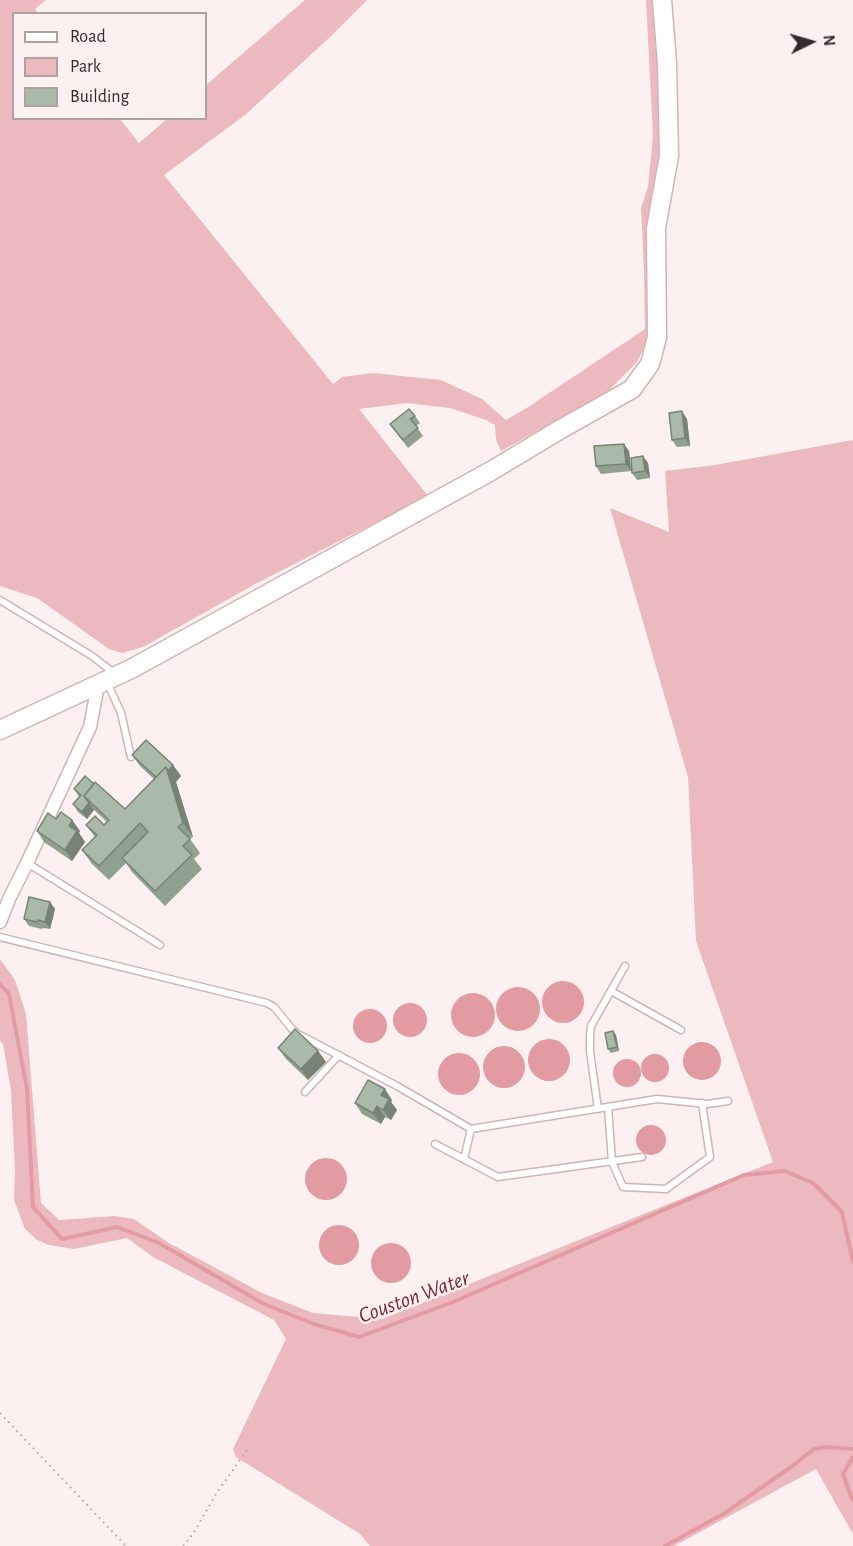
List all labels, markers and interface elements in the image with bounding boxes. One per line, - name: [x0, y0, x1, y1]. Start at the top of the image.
- legend: [12, 12, 207, 120]
- north arrow: [781, 12, 841, 72]
- text: Road: [70, 28, 106, 46]
- text: N: [820, 34, 837, 47]
- text: Park: [70, 58, 101, 76]
- text: Building: [70, 88, 129, 106]
- water label: Couston Water: [355, 1265, 473, 1329]

